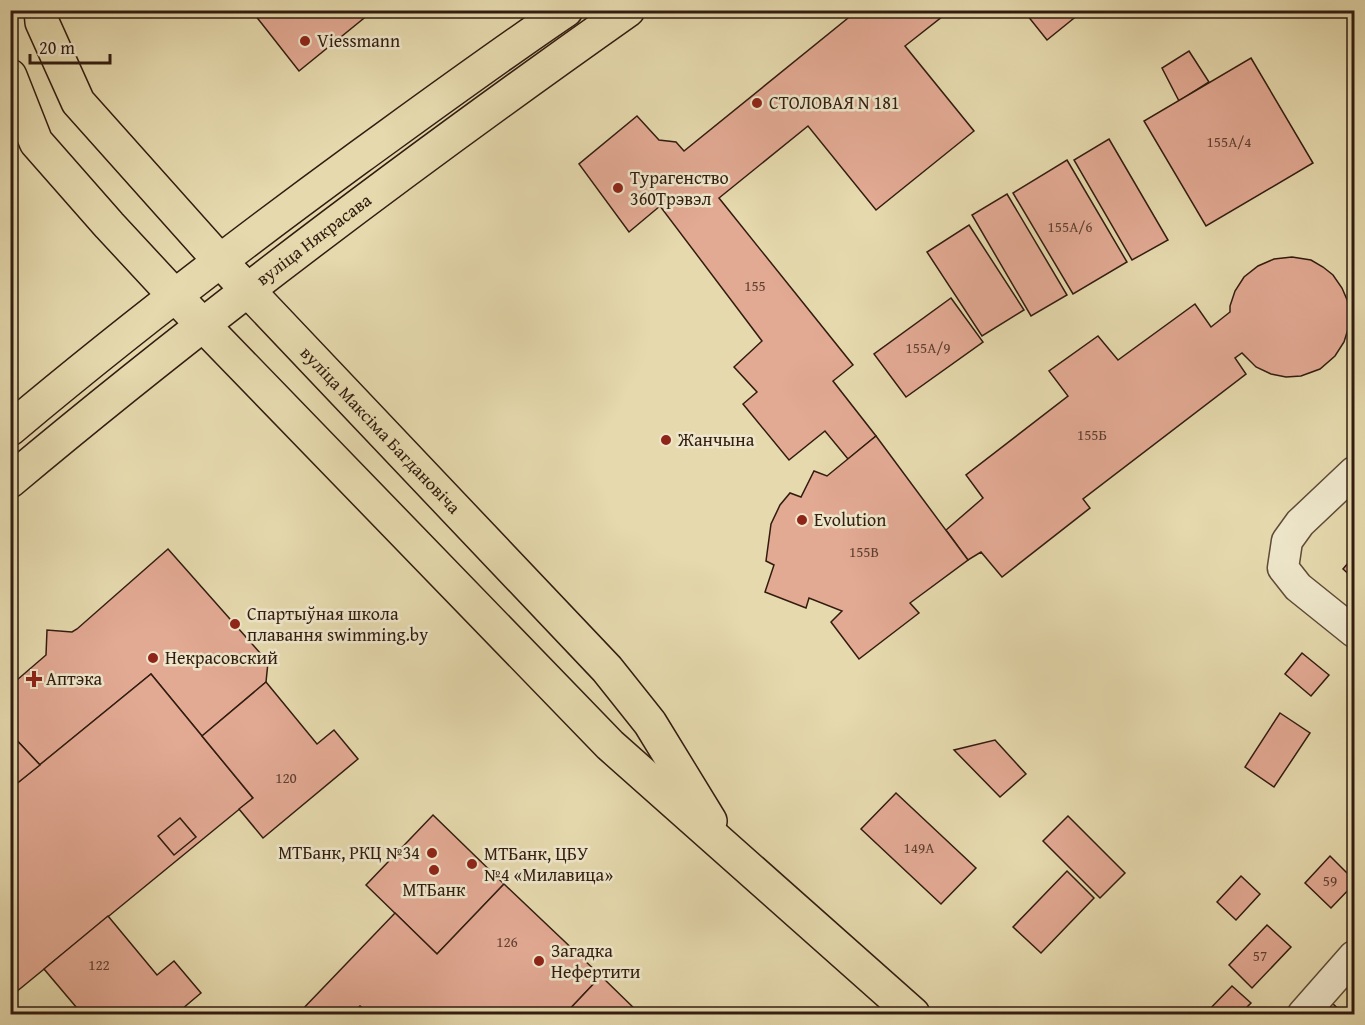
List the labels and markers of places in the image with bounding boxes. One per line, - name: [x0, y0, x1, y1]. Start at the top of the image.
- place label: Viessmann: [317, 27, 400, 54]
- marker: Viessmann: [298, 34, 312, 48]
- place label: СТОЛОВАЯ N 181: [769, 89, 900, 116]
- marker: СТОЛОВАЯ N 181: [750, 96, 764, 110]
- place label: Турагенство 360Трэвэл: [630, 164, 729, 212]
- marker: Турагенство 360Трэвэл: [611, 181, 625, 195]
- place label: Жанчына: [677, 426, 755, 453]
- marker: Жанчына: [659, 433, 673, 447]
- place label: Evolution: [814, 506, 886, 533]
- marker: Evolution: [795, 513, 809, 527]
- place label: Спартыўная школа плавання swimming.by: [247, 600, 428, 648]
- marker: Спартыўная школа плавання swimming.by: [228, 617, 242, 631]
- place label: Некрасовский: [165, 644, 278, 671]
- marker: Некрасовский: [146, 651, 160, 665]
- place label: Аптэка: [46, 665, 103, 692]
- marker: Аптэка: [27, 672, 41, 686]
- place label: МТБанк, РКЦ №34: [278, 839, 420, 866]
- place label: МТБанк, ЦБУ №4 «Милавица»: [484, 840, 613, 888]
- marker: МТБанк, РКЦ №34: [425, 846, 439, 860]
- marker: МТБанк, ЦБУ №4 «Милавица»: [465, 857, 479, 871]
- marker: МТБанк: [427, 863, 441, 877]
- place label: МТБанк: [403, 876, 466, 903]
- place label: Загадка Нефертити: [551, 937, 641, 985]
- marker: Загадка Нефертити: [532, 954, 546, 968]

